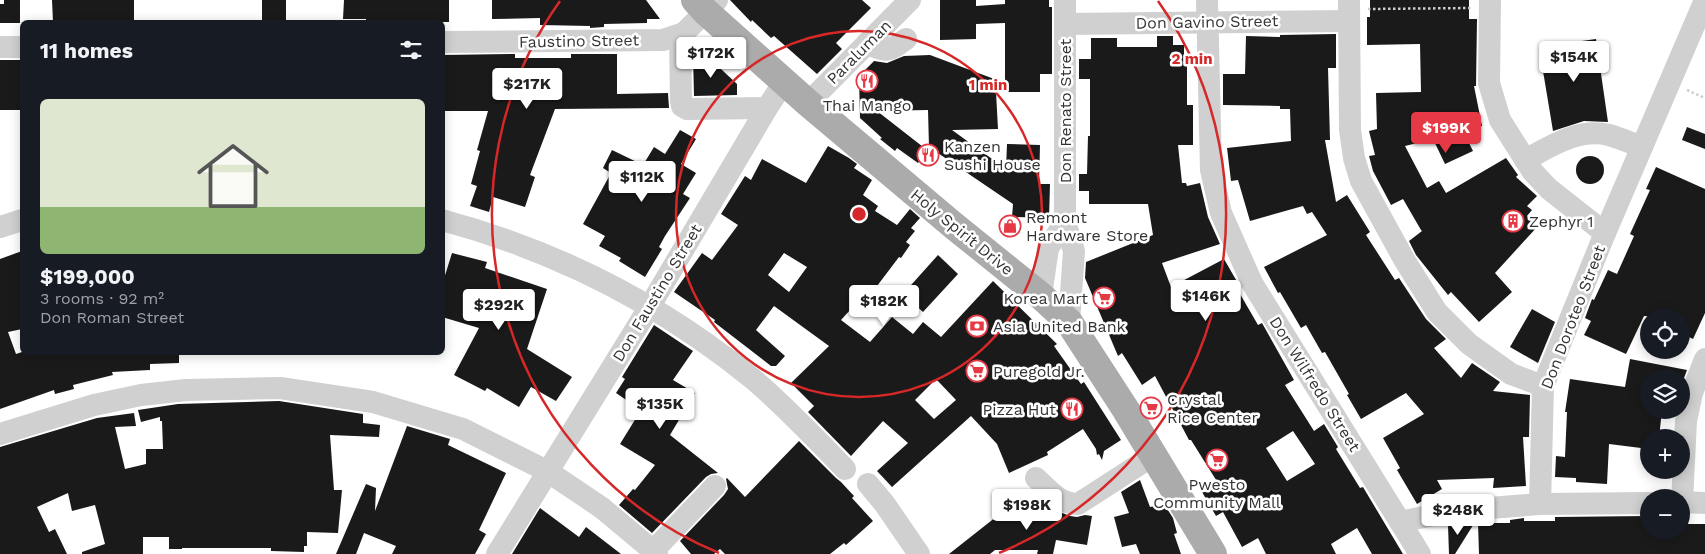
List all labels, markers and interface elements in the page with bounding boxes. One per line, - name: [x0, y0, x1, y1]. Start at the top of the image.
- street label: Don Gavino Street: [1136, 11, 1279, 33]
- street label: Paraluman: [823, 16, 895, 88]
- street label: Faustino Street: [519, 30, 640, 52]
- icon: filters: [397, 36, 425, 64]
- pin: $172K: [676, 36, 746, 79]
- text: 11 homes: [40, 38, 133, 63]
- street label: Don Renato Street: [1056, 38, 1075, 183]
- pin: $154K: [1539, 41, 1609, 83]
- text: $172K: [687, 43, 735, 62]
- text: $154K: [1550, 47, 1598, 66]
- text: 2 min: [1171, 50, 1213, 68]
- pin: $217K: [492, 68, 562, 110]
- restaurant icon: Thai Mango: [855, 69, 879, 93]
- text: $217K: [503, 74, 551, 93]
- text: 1 min: [969, 76, 1007, 94]
- place label: Thai Mango: [823, 96, 911, 115]
- pin: $199K: [1411, 112, 1481, 154]
- text: $199K: [1422, 118, 1470, 137]
- icon: home: [188, 131, 278, 221]
- place label: Kanzen Sushi House: [944, 137, 1041, 174]
- restaurant icon: Kanzen Sushi House: [916, 143, 940, 167]
- pin: $112K: [607, 160, 677, 203]
- text: $112K: [620, 167, 664, 186]
- street label: Holy Spirit Drive: [907, 185, 1017, 279]
- centre of rings: [850, 205, 868, 223]
- place label: Remont Hardware Store: [1026, 208, 1148, 245]
- building icon: Zephyr 1: [1501, 209, 1525, 233]
- place label: Zephyr 1: [1529, 212, 1593, 231]
- shop icon: Remont Hardware Store: [998, 214, 1022, 238]
- street label: Don Faustino Street: [608, 221, 706, 365]
- street label: Don Doroteo Street: [1537, 242, 1609, 392]
- text: $199,000: [40, 264, 135, 289]
- pin: $146K: [1171, 280, 1241, 322]
- pin: $182K: [849, 284, 919, 327]
- supermarket icon: Korea Mart: [1092, 286, 1116, 310]
- text: $146K: [1182, 286, 1230, 305]
- pin: $292K: [464, 288, 534, 331]
- text: 3 rooms · 92 m²: [40, 289, 164, 308]
- place label: Korea Mart: [1004, 289, 1088, 308]
- text: $182K: [860, 291, 908, 310]
- text: $292K: [474, 295, 524, 314]
- text: Don Roman Street: [40, 308, 184, 327]
- map controls: [1640, 309, 1690, 539]
- button: locate: [1640, 309, 1690, 359]
- street label: Don Wilfredo Street: [1266, 313, 1364, 455]
- bank icon: Asia United Bank: [965, 314, 989, 338]
- place label: Asia United Bank: [993, 317, 1126, 336]
- supermarket icon: Puregold Jr.: [965, 359, 989, 383]
- place label: Puregold Jr.: [993, 362, 1085, 381]
- button: layers: [1640, 369, 1690, 419]
- pin: $135K: [625, 388, 695, 430]
- place label: Crystal Rice Center: [1167, 390, 1258, 427]
- text: $135K: [636, 394, 684, 413]
- supermarket icon: Crystal Rice Center: [1139, 396, 1163, 420]
- restaurant icon: Pizza Hut: [1060, 397, 1084, 421]
- place label: Pizza Hut: [983, 400, 1056, 419]
- button: +: [1640, 429, 1690, 479]
- supermarket icon: Pwesto Community Mall: [1205, 448, 1229, 472]
- place label: Pwesto Community Mall: [1153, 475, 1281, 512]
- pin: $198K: [992, 488, 1062, 531]
- button: −: [1640, 489, 1690, 539]
- pin: $248K: [1423, 494, 1493, 536]
- text: $198K: [1003, 495, 1051, 514]
- text: $248K: [1432, 500, 1484, 519]

